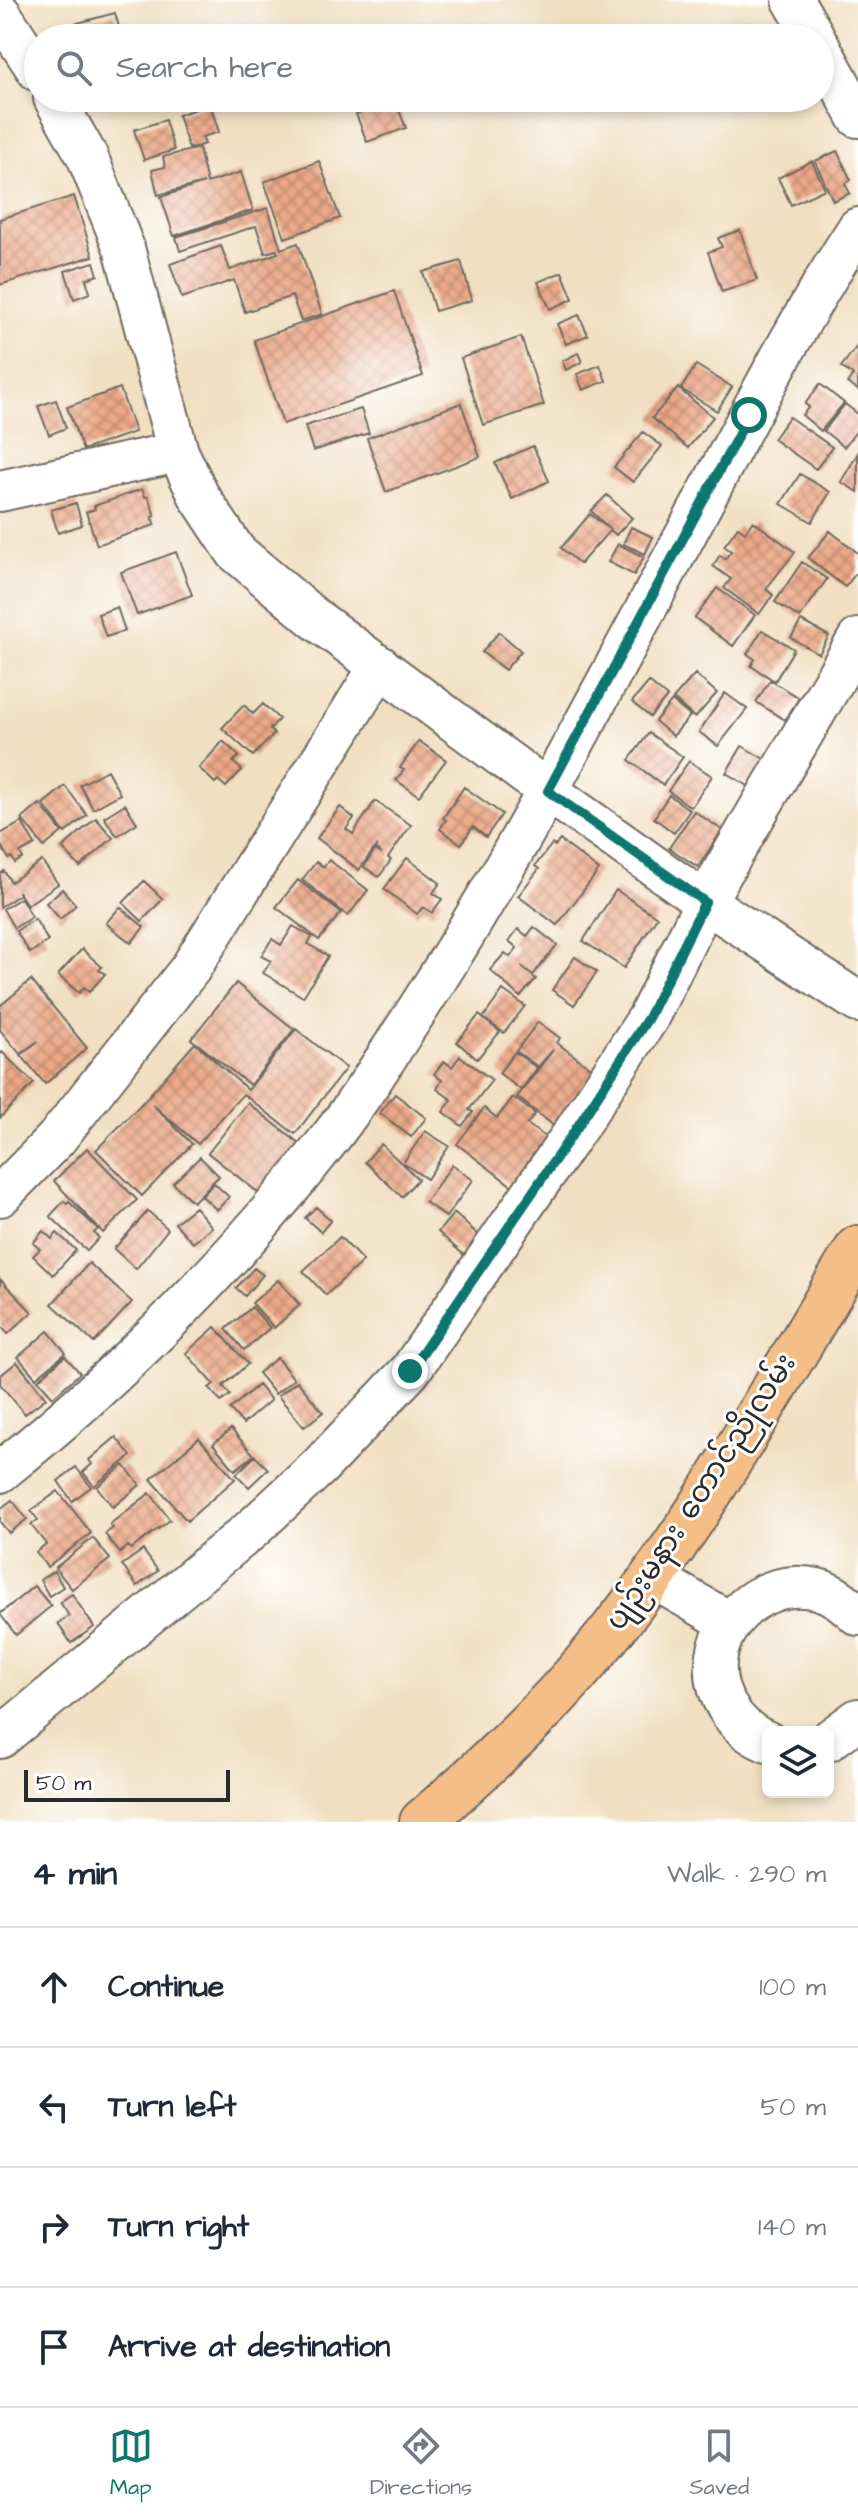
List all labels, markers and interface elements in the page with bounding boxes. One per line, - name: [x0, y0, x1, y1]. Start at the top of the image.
- search box: [24, 24, 834, 112]
- icon: search: [52, 46, 96, 90]
- text: Search here: [116, 47, 293, 89]
- route start: [731, 397, 767, 433]
- street label: ပျဉ်းမနား တောင်ညိုလမ်း: [594, 1344, 809, 1640]
- route end: [392, 1353, 428, 1389]
- map controls: [762, 1726, 834, 1798]
- button: layers: [762, 1726, 834, 1798]
- scale bar: [24, 1766, 230, 1802]
- text: 50 m: [36, 1768, 91, 1799]
- text: 4 min: [32, 1850, 117, 1898]
- text: Walk · 290 m: [667, 1856, 826, 1892]
- icon: ahead: [32, 1965, 76, 2009]
- text: Continue: [108, 1966, 224, 2008]
- text: 100 m: [759, 1969, 826, 2005]
- icon: left: [32, 2085, 76, 2129]
- text: Turn left: [108, 2086, 236, 2128]
- text: 50 m: [761, 2089, 826, 2125]
- icon: right: [32, 2205, 76, 2249]
- text: Turn right: [108, 2206, 249, 2248]
- text: 140 m: [758, 2209, 826, 2245]
- icon: arrive: [32, 2325, 76, 2369]
- text: Arrive at destination: [108, 2326, 390, 2368]
- tab: Map: [109, 2424, 153, 2503]
- tab: Directions: [370, 2424, 472, 2503]
- tab: Saved: [689, 2424, 749, 2503]

